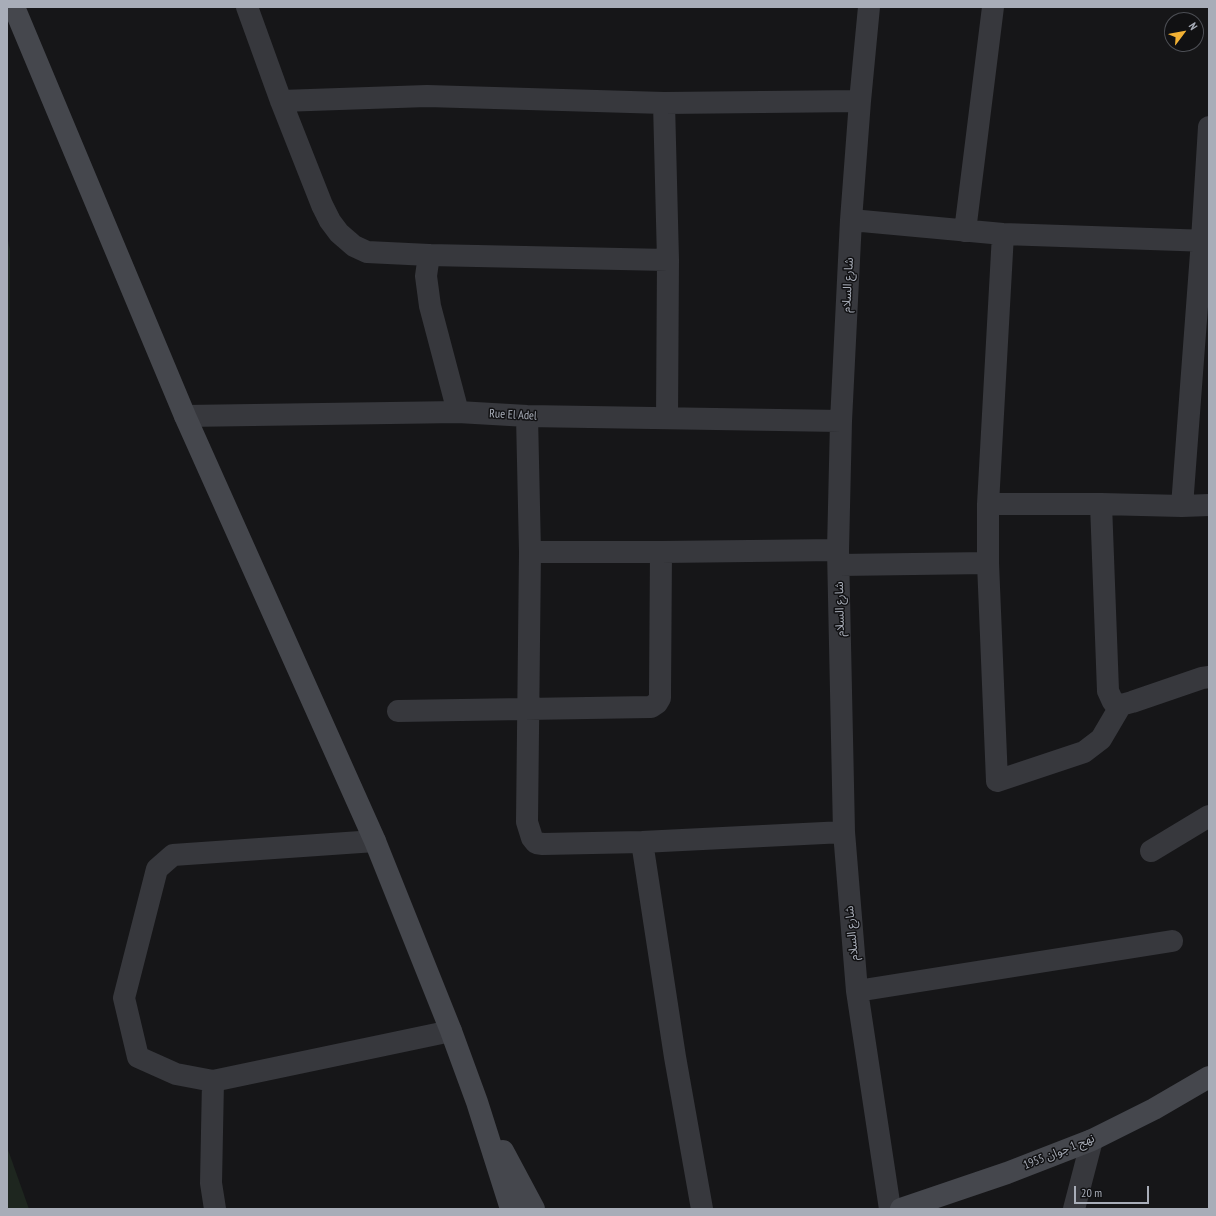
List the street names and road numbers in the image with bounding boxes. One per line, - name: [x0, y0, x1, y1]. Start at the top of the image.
- street label: شارع السلام: [839, 257, 857, 313]
- street label: Rue El Adel: [489, 407, 537, 423]
- street label: شارع السلام: [832, 581, 848, 637]
- street label: شارع السلام: [842, 905, 862, 961]
- street label: نهج 1 جوان 1955: [1021, 1131, 1097, 1173]

